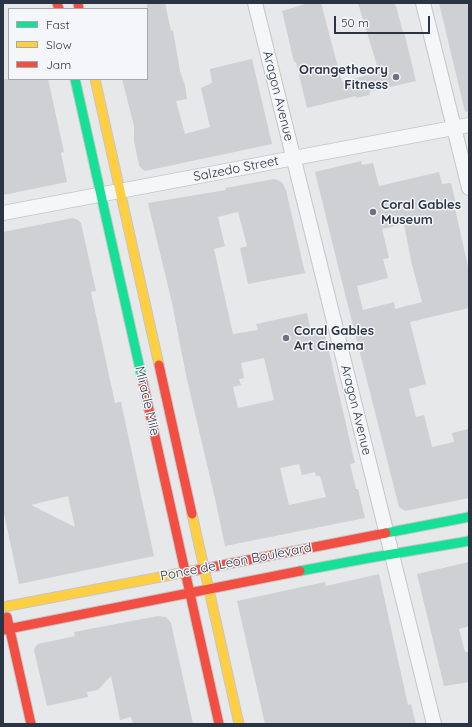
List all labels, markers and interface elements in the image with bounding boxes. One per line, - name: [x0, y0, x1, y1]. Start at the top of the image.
- legend: [8, 8, 148, 80]
- scale bar: [336, 8, 432, 34]
- text: 50 m: [341, 15, 369, 30]
- text: Fast: [46, 17, 70, 32]
- text: Slow: [46, 37, 72, 52]
- street label: Aragon Avenue: [259, 49, 297, 143]
- text: Jam: [46, 57, 71, 72]
- place label: Orangetheory Fitness: [299, 62, 388, 93]
- marker: Orangetheory Fitness: [391, 72, 401, 82]
- street label: Salzedo Street: [192, 153, 280, 185]
- place label: Coral Gables Museum: [381, 197, 461, 228]
- marker: Coral Gables Museum: [368, 207, 378, 217]
- place label: Coral Gables Art Cinema: [294, 323, 374, 354]
- marker: Coral Gables Art Cinema: [281, 333, 291, 343]
- street label: Aragon Avenue: [337, 363, 375, 457]
- street label: Miracle Mile: [131, 365, 163, 437]
- street label: Ponce de Leon Boulevard: [159, 540, 313, 584]

